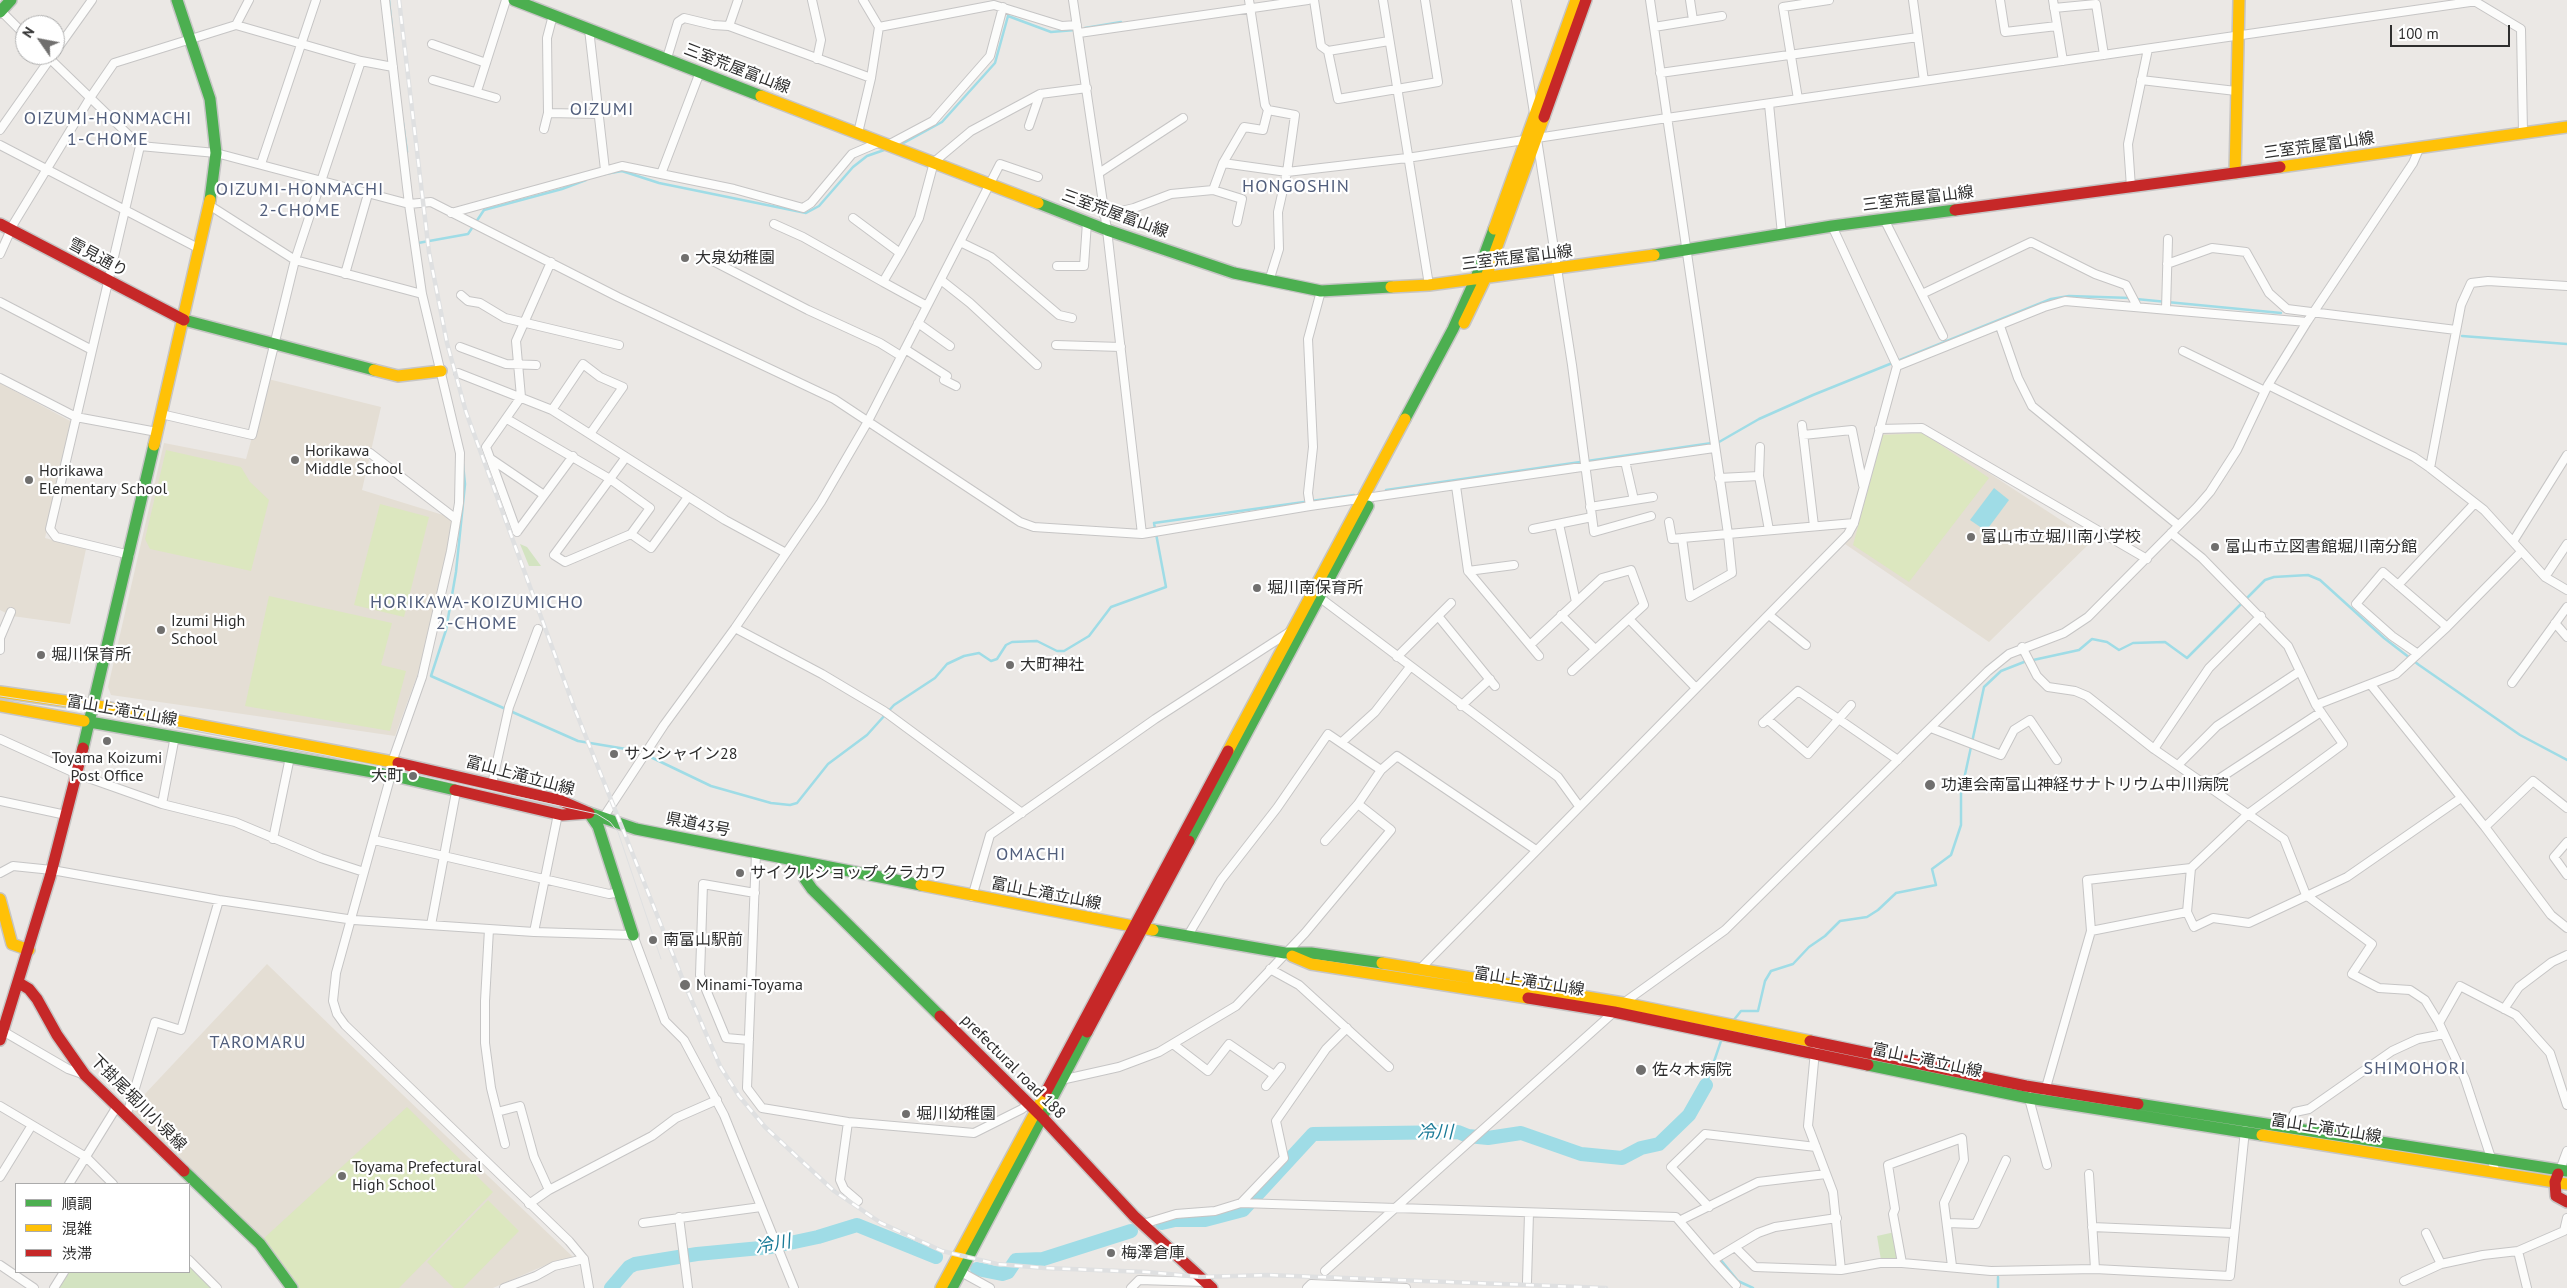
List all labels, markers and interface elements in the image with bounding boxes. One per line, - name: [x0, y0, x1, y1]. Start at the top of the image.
- north arrow: [15, 15, 65, 65]
- scale bar: [2392, 15, 2512, 47]
- text: N: [18, 24, 38, 41]
- text: 100 m: [2398, 24, 2439, 43]
- street label: 三室荒屋富山線: [681, 40, 793, 98]
- district label: OIZUMI: [569, 99, 635, 121]
- district label: OIZUMI-HONMACHI 1-CHOME: [22, 108, 194, 150]
- street label: 三室荒屋富山線: [2262, 129, 2376, 163]
- district label: HONGOSHIN: [1241, 176, 1351, 198]
- district label: OIZUMI-HONMACHI 2-CHOME: [214, 179, 386, 222]
- street label: 三室荒屋富山線: [1861, 183, 1975, 215]
- street label: 三室荒屋富山線: [1059, 186, 1171, 242]
- street label: 雪見通り: [65, 235, 131, 281]
- street label: 三室荒屋富山線: [1460, 242, 1574, 274]
- place label: 大泉幼稚園: [695, 248, 775, 268]
- marker: 大泉幼稚園: [679, 252, 691, 264]
- place label: Horikawa Middle School: [305, 441, 403, 479]
- marker: Horikawa Middle School: [289, 454, 301, 466]
- place label: Horikawa Elementary School: [39, 461, 167, 499]
- marker: Horikawa Elementary School: [23, 474, 35, 486]
- place label: 富山市立堀川南小学校: [1981, 527, 2141, 547]
- marker: 富山市立堀川南小学校: [1965, 531, 1977, 543]
- place label: 富山市立図書館堀川南分館: [2225, 537, 2417, 557]
- marker: 富山市立図書館堀川南分館: [2209, 541, 2221, 553]
- place label: 堀川南保育所: [1267, 578, 1363, 598]
- marker: 堀川南保育所: [1251, 582, 1263, 594]
- district label: HORIKAWA-KOIZUMICHO 2-CHOME: [368, 592, 586, 634]
- place label: Izumi High School: [171, 611, 245, 649]
- marker: Izumi High School: [155, 624, 167, 636]
- place label: 堀川保育所: [51, 645, 131, 665]
- marker: 堀川保育所: [35, 649, 47, 661]
- place label: 大町神社: [1020, 655, 1084, 675]
- marker: 大町神社: [1004, 659, 1016, 671]
- street label: 富山上滝立山線: [65, 692, 179, 730]
- marker: Toyama Koizumi Post Office: [101, 735, 113, 747]
- place label: サンシャイン28: [624, 744, 737, 764]
- place label: Toyama Koizumi Post Office: [52, 748, 162, 786]
- marker: サンシャイン28: [608, 748, 620, 760]
- street label: 富山上滝立山線: [463, 752, 577, 800]
- place label: 大町: [371, 766, 403, 786]
- marker: 大町: [407, 770, 419, 782]
- place label: 功連会南富山神経サナトリウム中川病院: [1941, 775, 2229, 795]
- marker: 功連会南富山神経サナトリウム中川病院: [1923, 778, 1937, 792]
- street label: 県道43号: [664, 809, 732, 841]
- district label: OMACHI: [995, 844, 1067, 866]
- place label: サイクルショップ クラカワ: [750, 863, 946, 883]
- marker: サイクルショップ クラカワ: [734, 867, 746, 879]
- street label: 富山上滝立山線: [989, 874, 1103, 914]
- place label: 南富山駅前: [663, 930, 743, 950]
- marker: 南富山駅前: [647, 934, 659, 946]
- street label: 富山上滝立山線: [1472, 964, 1586, 1000]
- place label: Minami-Toyama: [696, 975, 803, 995]
- marker: Minami-Toyama: [678, 978, 692, 992]
- street label: prefectural road 188: [957, 1011, 1069, 1123]
- district label: TAROMARU: [209, 1032, 307, 1054]
- street label: 富山上滝立山線: [1870, 1040, 1984, 1082]
- street label: 下掛尾堀川小泉線: [86, 1051, 190, 1155]
- district label: SHIMOHORI: [2362, 1058, 2468, 1080]
- place label: 佐々木病院: [1652, 1060, 1732, 1080]
- marker: 佐々木病院: [1634, 1063, 1648, 1077]
- place label: 堀川幼稚園: [916, 1104, 996, 1124]
- marker: 堀川幼稚園: [900, 1108, 912, 1120]
- street label: 富山上滝立山線: [2269, 1111, 2383, 1147]
- water label: 冷川: [1417, 1122, 1453, 1144]
- place label: Toyama Prefectural High School: [352, 1157, 482, 1195]
- marker: Toyama Prefectural High School: [336, 1170, 348, 1182]
- legend: [15, 1183, 190, 1273]
- text: 順調: [62, 1194, 92, 1213]
- text: 混雑: [62, 1219, 92, 1238]
- water label: 冷川: [753, 1231, 793, 1259]
- place label: 梅澤倉庫: [1121, 1243, 1185, 1263]
- text: 渋滞: [62, 1244, 92, 1263]
- marker: 梅澤倉庫: [1105, 1247, 1117, 1259]

